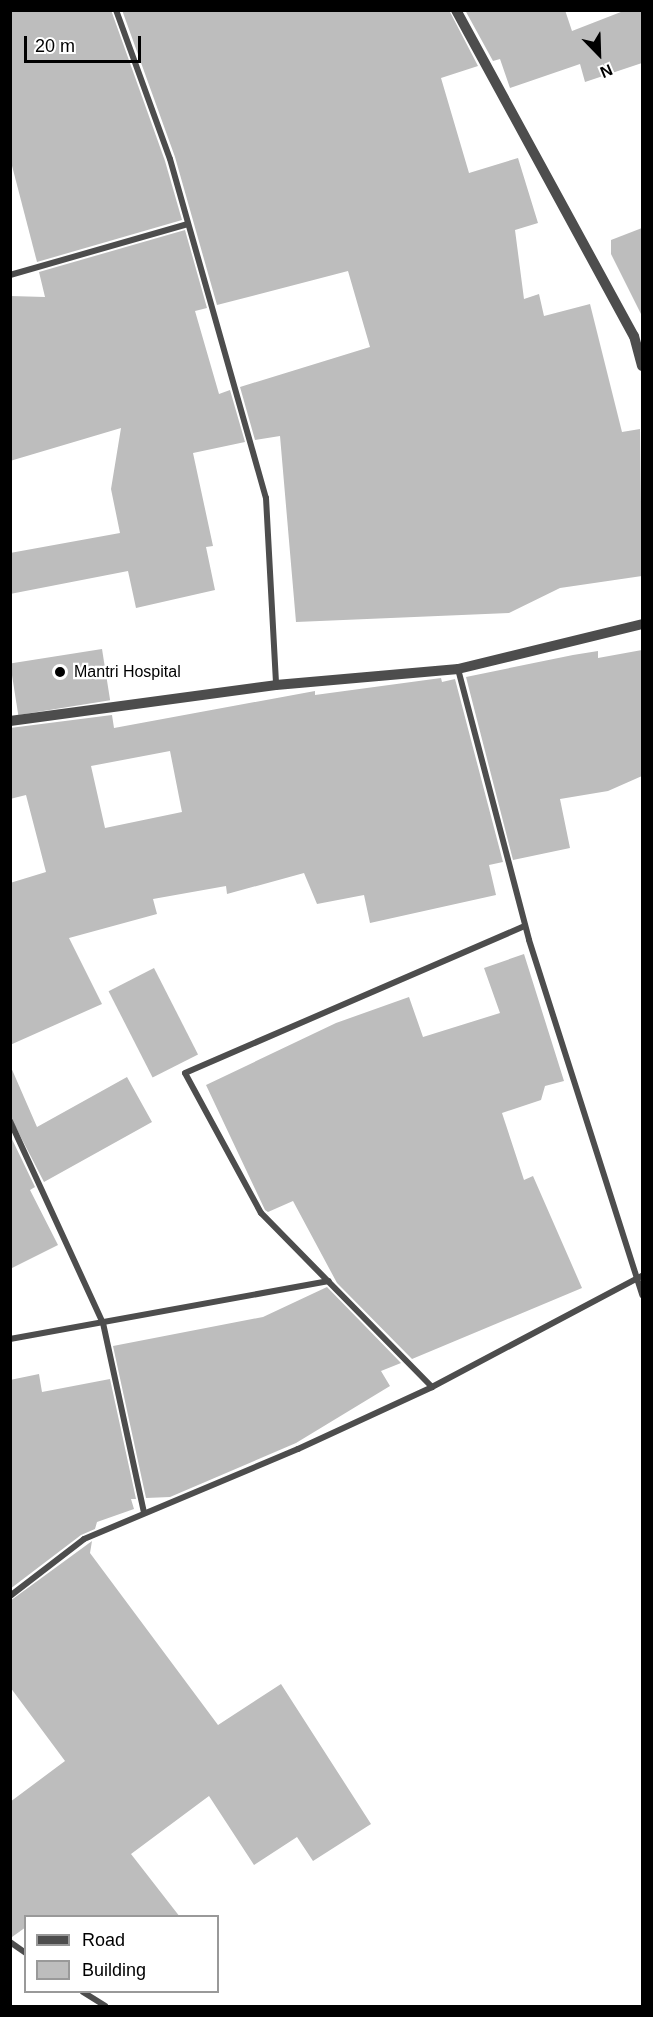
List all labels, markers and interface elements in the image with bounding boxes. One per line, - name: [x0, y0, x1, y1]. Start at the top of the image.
- scale bar: [27, 24, 144, 62]
- north arrow: [569, 24, 629, 84]
- text: 20 m: [35, 36, 75, 56]
- text: N: [598, 61, 615, 81]
- place label: Mantri Hospital: [74, 662, 181, 682]
- marker: Mantri Hospital: [51, 663, 69, 681]
- legend: [24, 1915, 219, 1993]
- text: Road: [82, 1930, 125, 1950]
- text: Building: [82, 1960, 146, 1980]

